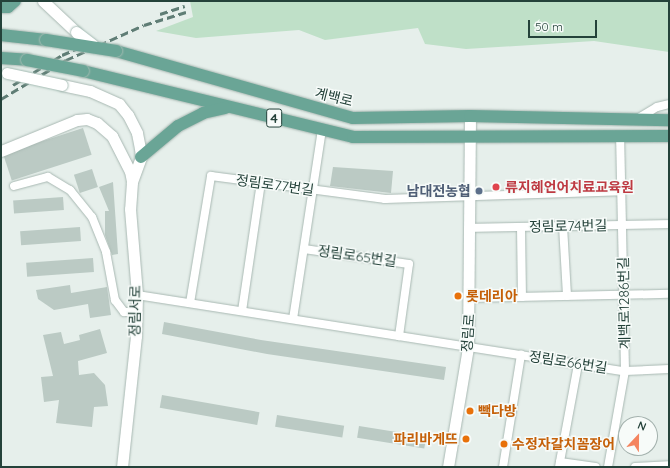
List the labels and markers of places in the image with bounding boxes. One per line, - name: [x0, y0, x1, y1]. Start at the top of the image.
- place label: 류지혜언어치료교육원: [505, 179, 634, 195]
- marker: 류지혜언어치료교육원: [490, 181, 502, 193]
- place label: 남대전농협: [407, 183, 471, 199]
- marker: 남대전농협: [474, 186, 484, 196]
- place label: 롯데리아: [466, 288, 518, 304]
- marker: 롯데리아: [453, 291, 463, 301]
- place label: 빽다방: [478, 403, 517, 419]
- marker: 빽다방: [465, 406, 475, 416]
- place label: 파리바게뜨: [394, 431, 458, 447]
- marker: 파리바게뜨: [461, 434, 471, 444]
- place label: 수정자갈치꼼장어: [512, 436, 615, 452]
- marker: 수정자갈치꼼장어: [499, 439, 509, 449]

